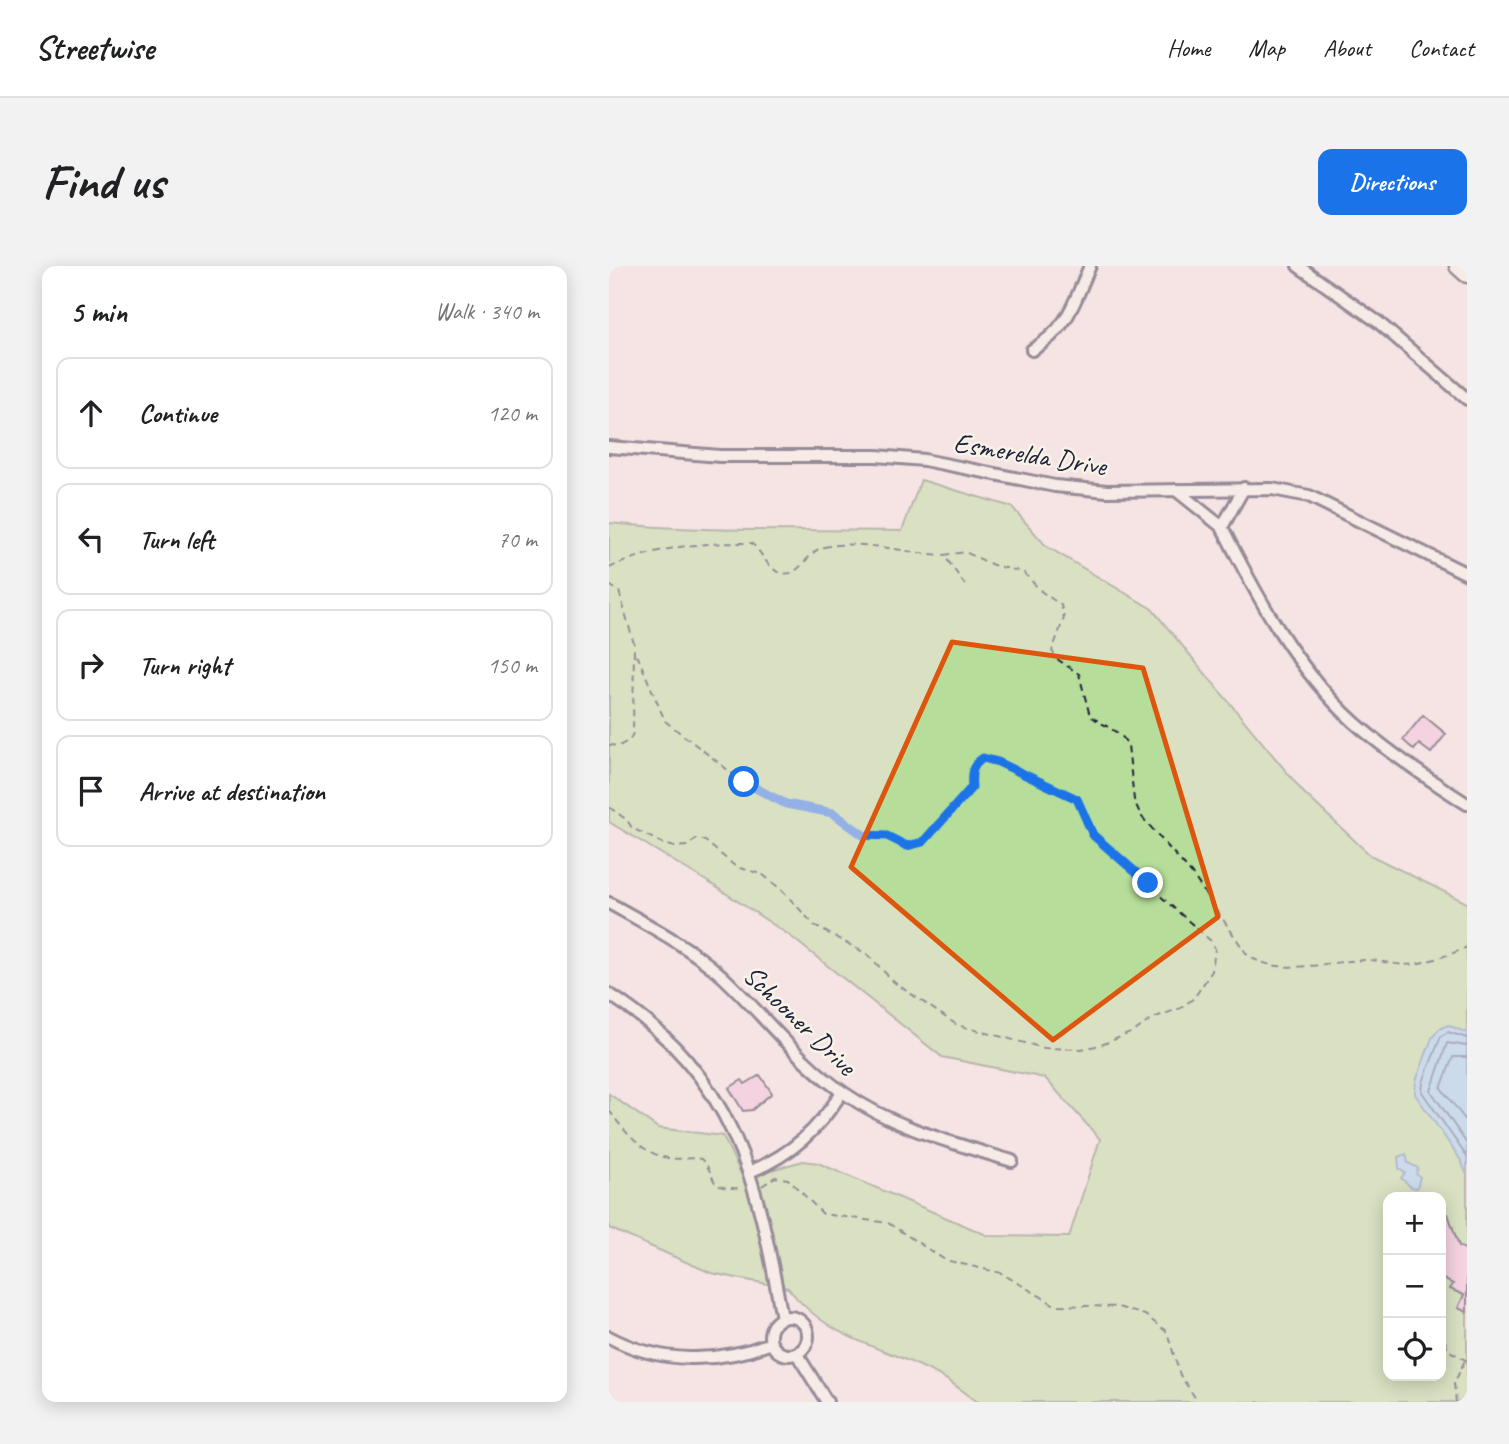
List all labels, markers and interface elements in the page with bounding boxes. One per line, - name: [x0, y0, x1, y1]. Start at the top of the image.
- text: Streetwise: [35, 27, 154, 69]
- text: Home: [1167, 33, 1210, 63]
- text: Map: [1248, 33, 1285, 63]
- text: About: [1323, 33, 1371, 63]
- text: Contact: [1409, 33, 1474, 63]
- button: Directions: [1318, 149, 1467, 215]
- text: Find us: [42, 151, 164, 213]
- text: 5 min: [70, 293, 127, 331]
- text: Walk · 340 m: [435, 297, 539, 326]
- icon: ahead: [72, 394, 110, 432]
- text: Continue: [139, 397, 217, 430]
- text: 120 m: [488, 399, 537, 428]
- street label: Esmerelda Drive: [951, 425, 1111, 484]
- icon: left: [72, 520, 110, 558]
- text: Turn left: [139, 523, 214, 556]
- text: 70 m: [498, 525, 537, 554]
- icon: right: [72, 646, 110, 684]
- text: Turn right: [139, 649, 230, 682]
- text: 150 m: [488, 651, 537, 680]
- route start: [728, 766, 759, 797]
- icon: arrive: [72, 772, 110, 810]
- text: Arrive at destination: [139, 775, 325, 808]
- route end: [1132, 867, 1163, 898]
- street label: Schooner Drive: [736, 957, 865, 1084]
- map controls: [1383, 1192, 1446, 1381]
- button: +: [1383, 1192, 1446, 1255]
- button: −: [1383, 1255, 1446, 1318]
- button: locate: [1383, 1318, 1446, 1381]

